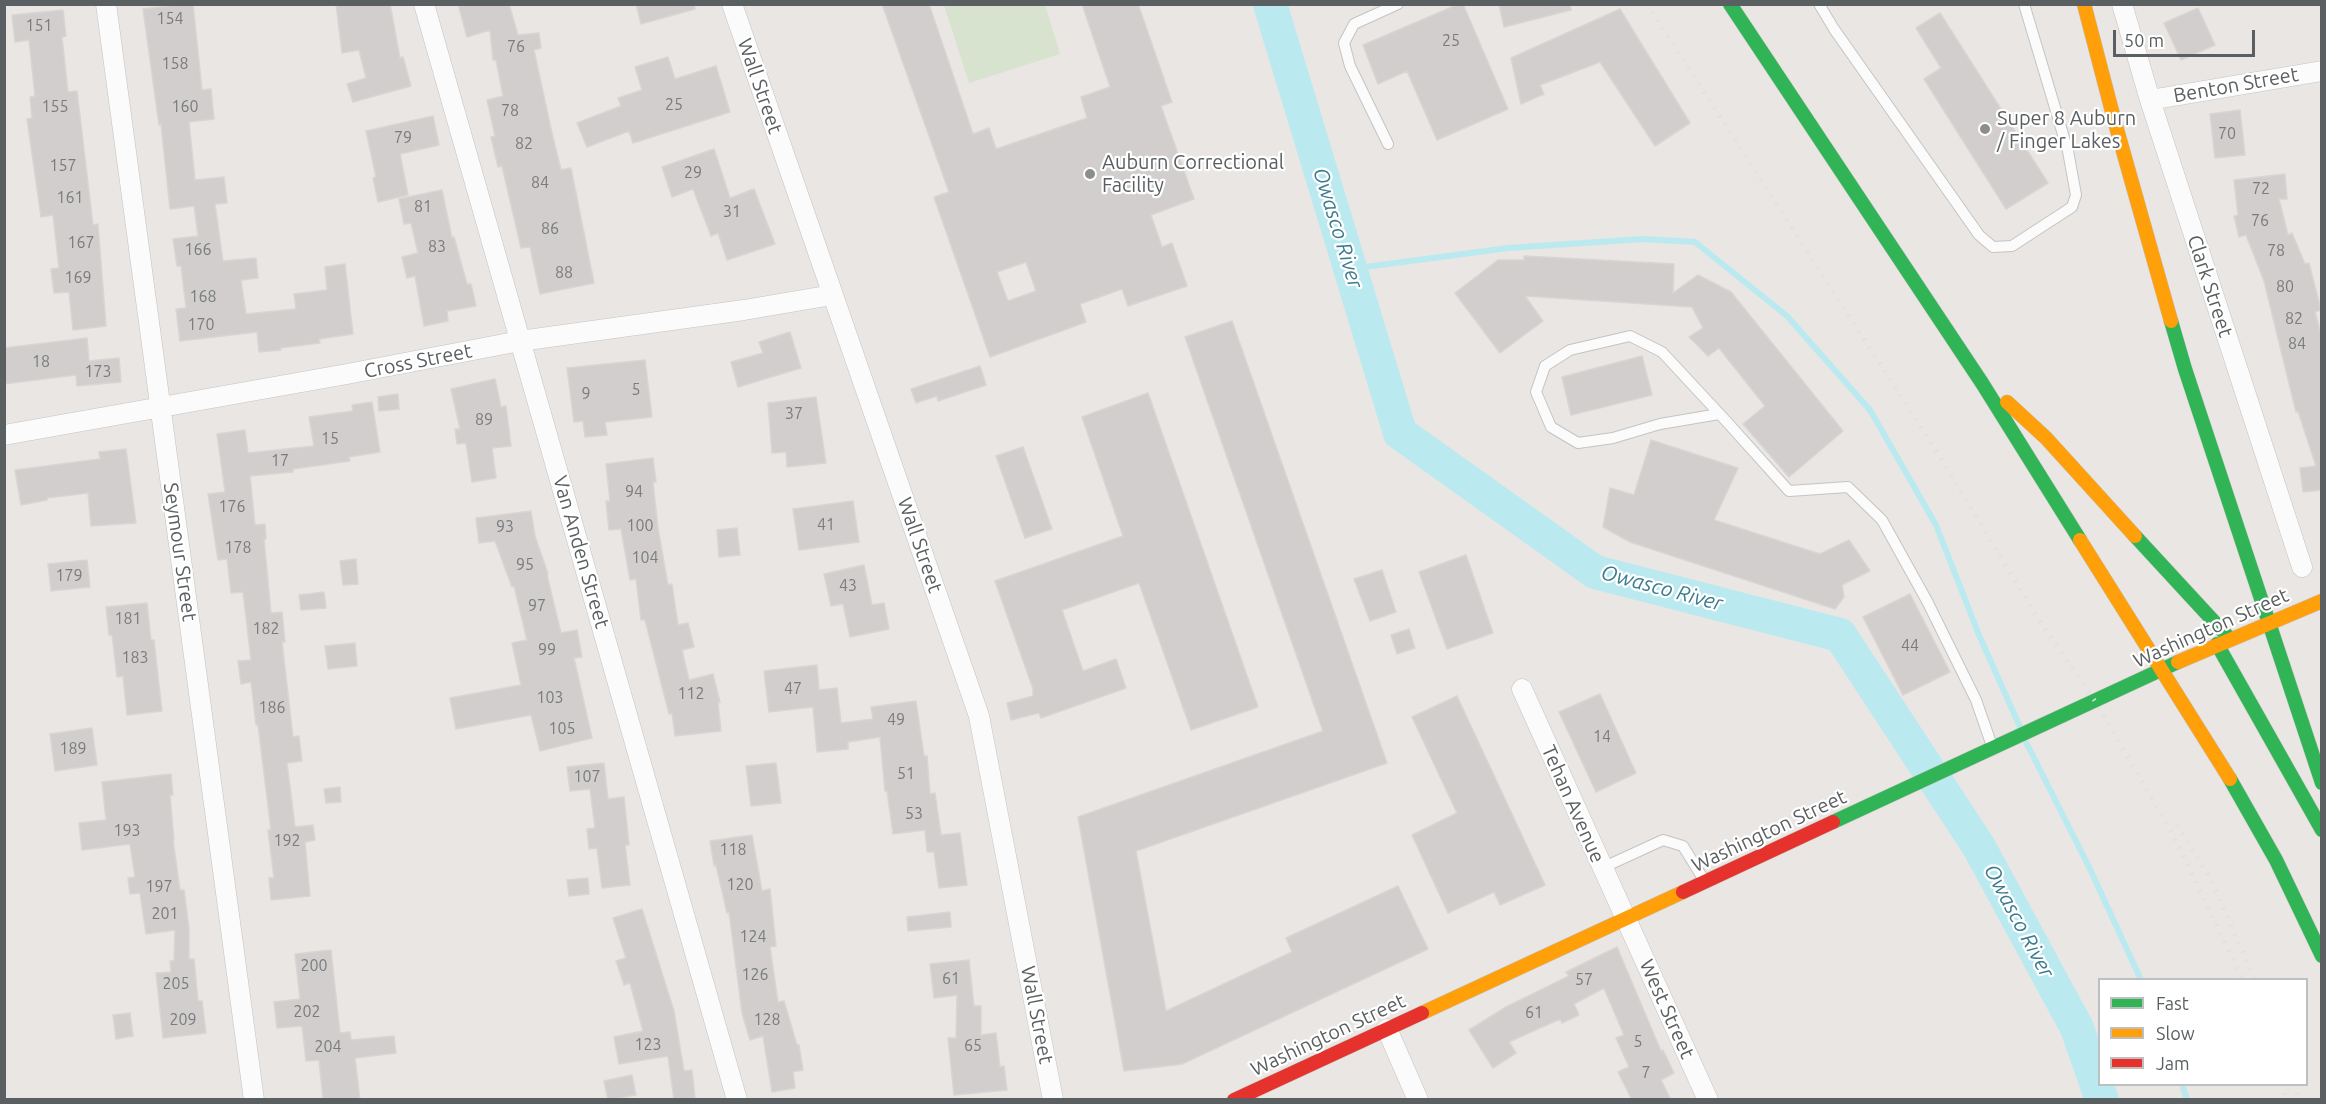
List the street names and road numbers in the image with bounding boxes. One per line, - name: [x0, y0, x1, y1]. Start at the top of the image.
- street label: Wall Street: [732, 35, 788, 137]
- street label: Benton Street: [2172, 62, 2300, 108]
- street label: Clark Street: [2182, 232, 2238, 340]
- street label: Cross Street: [362, 339, 474, 383]
- street label: Van Anden Street: [548, 473, 614, 631]
- street label: Seymour Street: [158, 481, 202, 623]
- street label: Wall Street: [892, 494, 948, 596]
- street label: Washington Street: [2130, 583, 2292, 673]
- street label: Tehan Avenue: [1536, 741, 1610, 867]
- street label: Washington Street: [1688, 785, 1850, 877]
- street label: West Street: [1634, 956, 1700, 1062]
- street label: Wall Street: [1016, 964, 1058, 1066]
- street label: Washington Street: [1247, 989, 1409, 1081]

